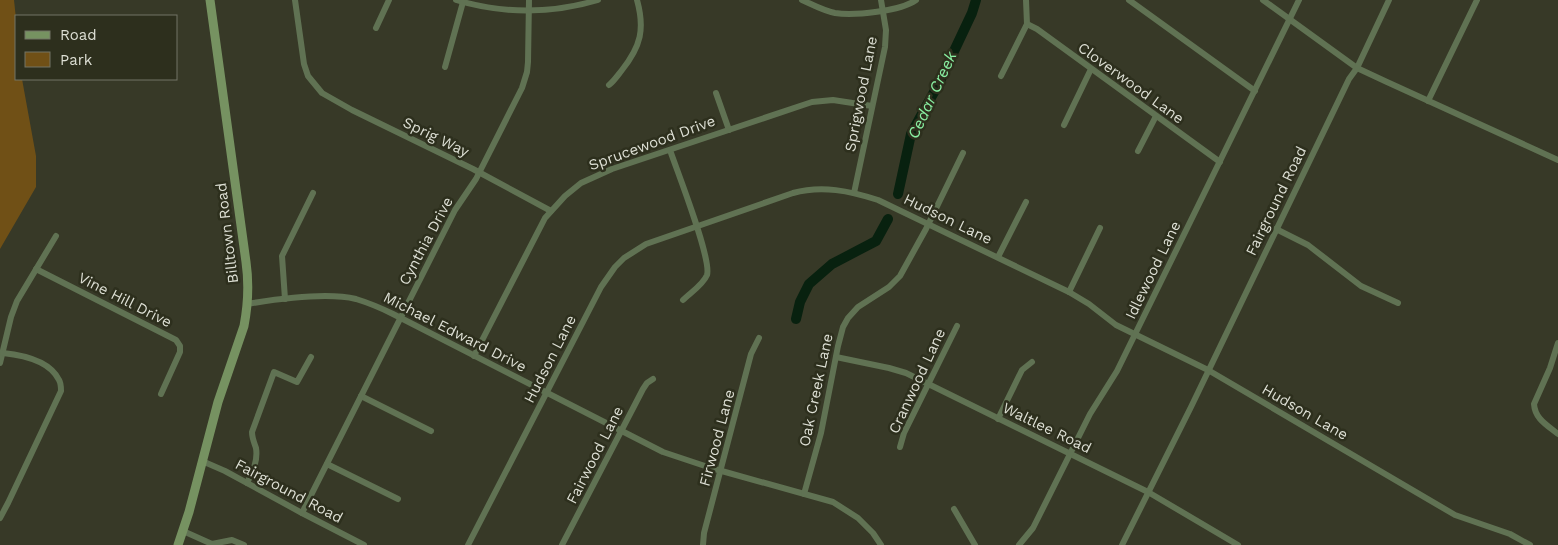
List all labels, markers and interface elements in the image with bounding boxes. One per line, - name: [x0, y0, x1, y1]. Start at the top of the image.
- legend: [15, 15, 178, 80]
- text: Road: [60, 26, 97, 44]
- street label: Sprigwood Lane: [841, 35, 881, 153]
- street label: Cloverwood Lane: [1074, 38, 1188, 128]
- water label: Cedar Creek: [903, 47, 961, 142]
- text: Park: [60, 51, 93, 69]
- street label: Sprucewood Drive: [586, 112, 718, 174]
- street label: Sprig Way: [400, 113, 472, 161]
- street label: Fairground Road: [1242, 144, 1310, 258]
- street label: Billtown Road: [212, 182, 242, 284]
- street label: Hudson Lane: [901, 190, 995, 248]
- street label: Cynthia Drive: [395, 194, 457, 288]
- street label: Idlewood Lane: [1121, 218, 1185, 322]
- street label: Vine Hill Drive: [75, 269, 175, 331]
- street label: Michael Edward Drive: [380, 288, 530, 376]
- street label: Hudson Lane: [520, 312, 580, 406]
- street label: Cranwood Lane: [885, 326, 949, 436]
- street label: Oak Creek Lane: [795, 332, 837, 448]
- street label: Hudson Lane: [1259, 380, 1351, 444]
- street label: Firwood Lane: [695, 388, 739, 488]
- street label: Waltlee Road: [1000, 399, 1094, 457]
- street label: Fairwood Lane: [563, 403, 627, 507]
- street label: Fairground Road: [232, 455, 346, 527]

